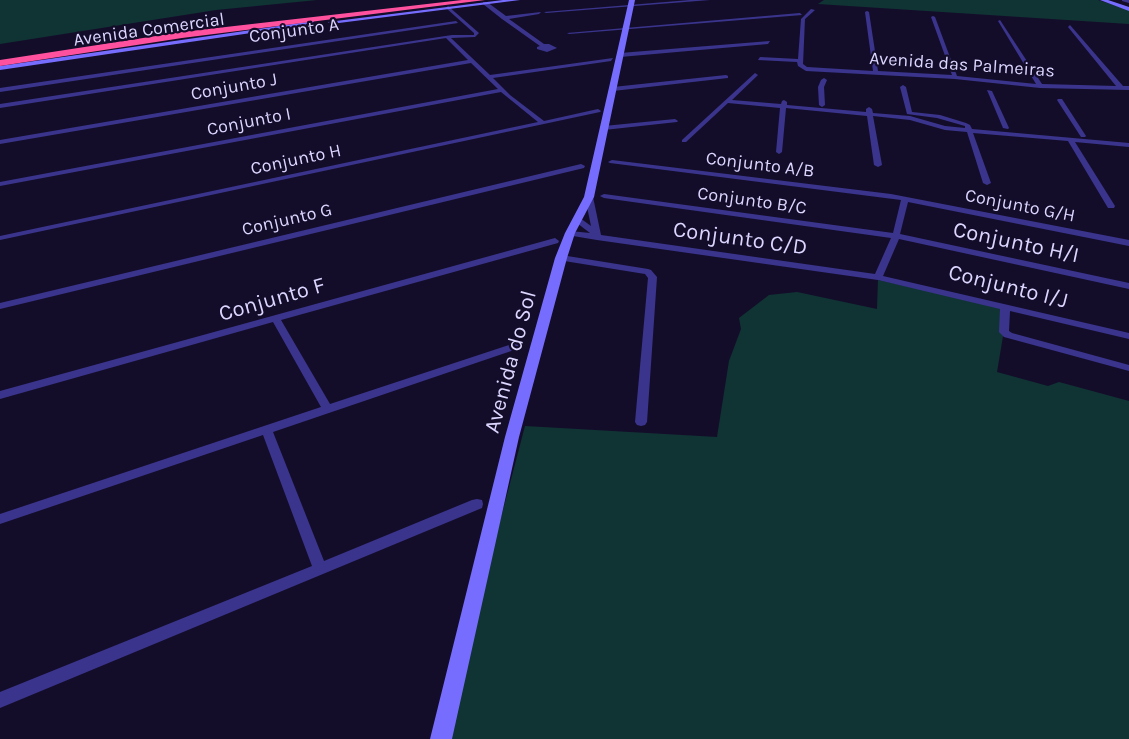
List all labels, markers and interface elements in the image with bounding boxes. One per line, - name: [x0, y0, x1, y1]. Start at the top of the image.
- street label: Avenida Comercial: [72, 9, 226, 51]
- street label: Conjunto A: [248, 14, 340, 48]
- street label: Avenida das Palmeiras: [869, 48, 1055, 82]
- street label: Conjunto J: [189, 69, 279, 105]
- street label: Conjunto I: [205, 103, 293, 141]
- street label: Conjunto H: [249, 140, 343, 180]
- street label: Conjunto A/B: [704, 148, 816, 182]
- street label: Conjunto B/C: [696, 183, 808, 219]
- street label: Conjunto G/H: [963, 185, 1077, 227]
- street label: Conjunto G: [240, 199, 334, 241]
- street label: Conjunto C/D: [671, 217, 809, 261]
- street label: Conjunto H/I: [951, 217, 1081, 269]
- street label: Conjunto I/J: [945, 259, 1071, 315]
- street label: Conjunto F: [216, 272, 328, 328]
- street label: Avenida do Sol: [479, 288, 543, 436]

